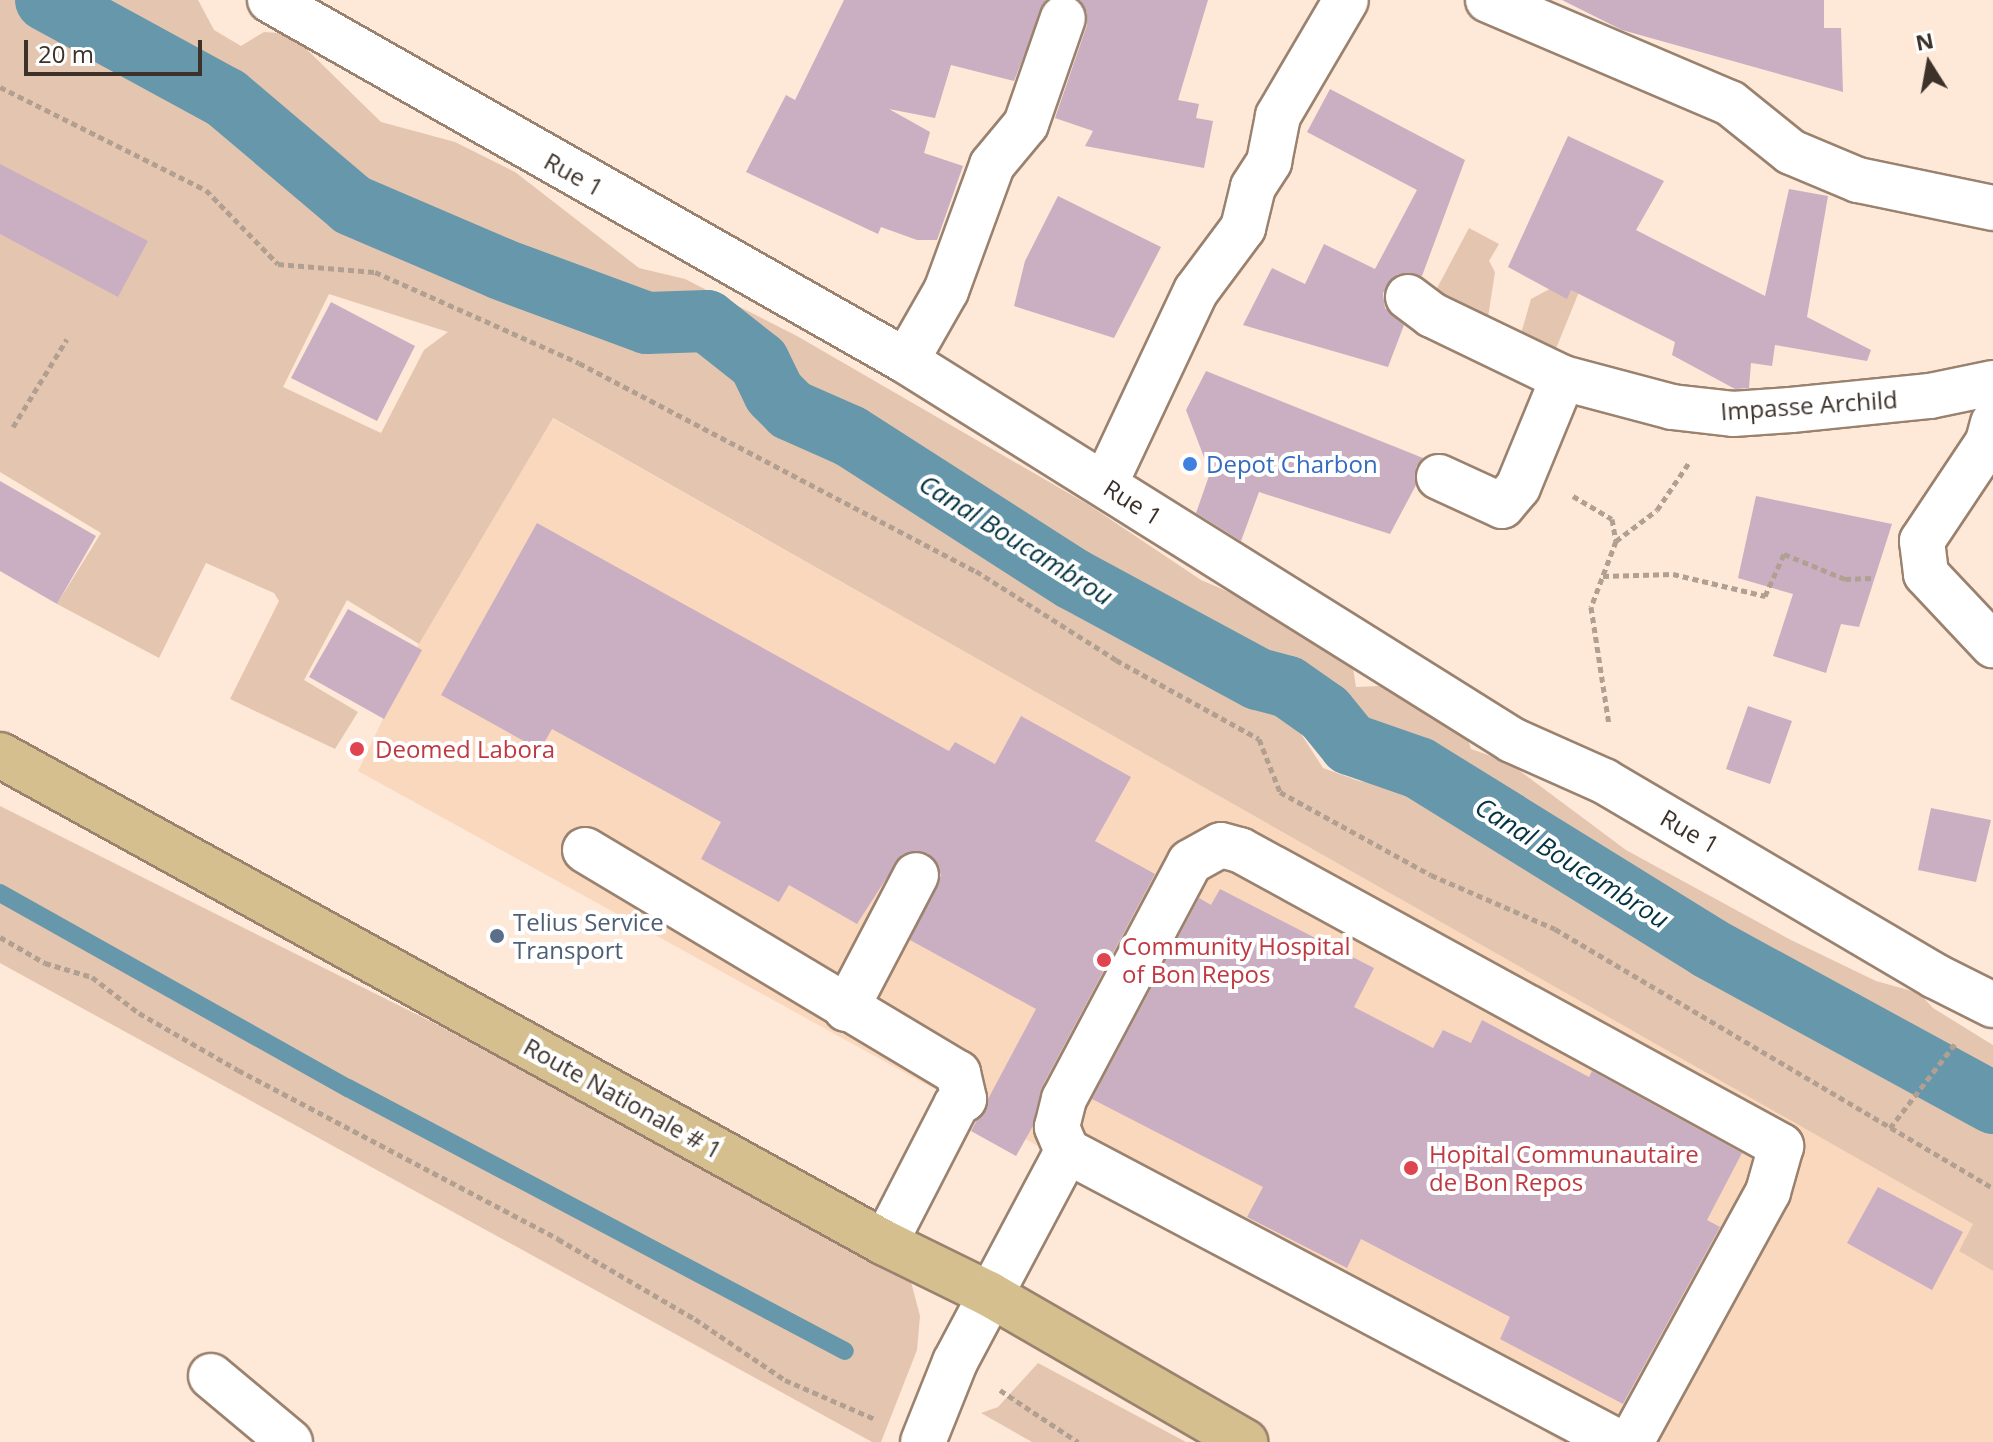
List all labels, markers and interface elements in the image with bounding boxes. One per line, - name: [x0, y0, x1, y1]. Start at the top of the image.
- scale bar: [28, 24, 206, 74]
- north arrow: [1889, 24, 1969, 104]
- text: N: [1913, 24, 1936, 57]
- text: 20 m: [38, 37, 94, 70]
- street label: Rue 1: [539, 146, 609, 202]
- street label: Impasse Archild: [1719, 384, 1899, 426]
- place label: Depot Charbon: [1206, 450, 1378, 478]
- marker: Depot Charbon: [1181, 455, 1199, 473]
- water label: Canal Boucambrou: [913, 468, 1119, 612]
- street label: Rue 1: [1099, 473, 1167, 531]
- place label: Deomed Labora: [375, 735, 555, 763]
- marker: Deomed Labora: [346, 738, 368, 760]
- water label: Canal Boucambrou: [1469, 791, 1675, 935]
- street label: Rue 1: [1656, 803, 1724, 859]
- place label: Telius Service Transport: [513, 908, 664, 964]
- marker: Telius Service Transport: [488, 927, 506, 945]
- place label: Community Hospital of Bon Repos: [1122, 932, 1351, 988]
- marker: Community Hospital of Bon Repos: [1093, 949, 1115, 971]
- street label: Route Nationale # 1: [519, 1032, 727, 1164]
- place label: Hopital Communautaire de Bon Repos: [1429, 1140, 1699, 1196]
- marker: Hopital Communautaire de Bon Repos: [1400, 1157, 1422, 1179]

